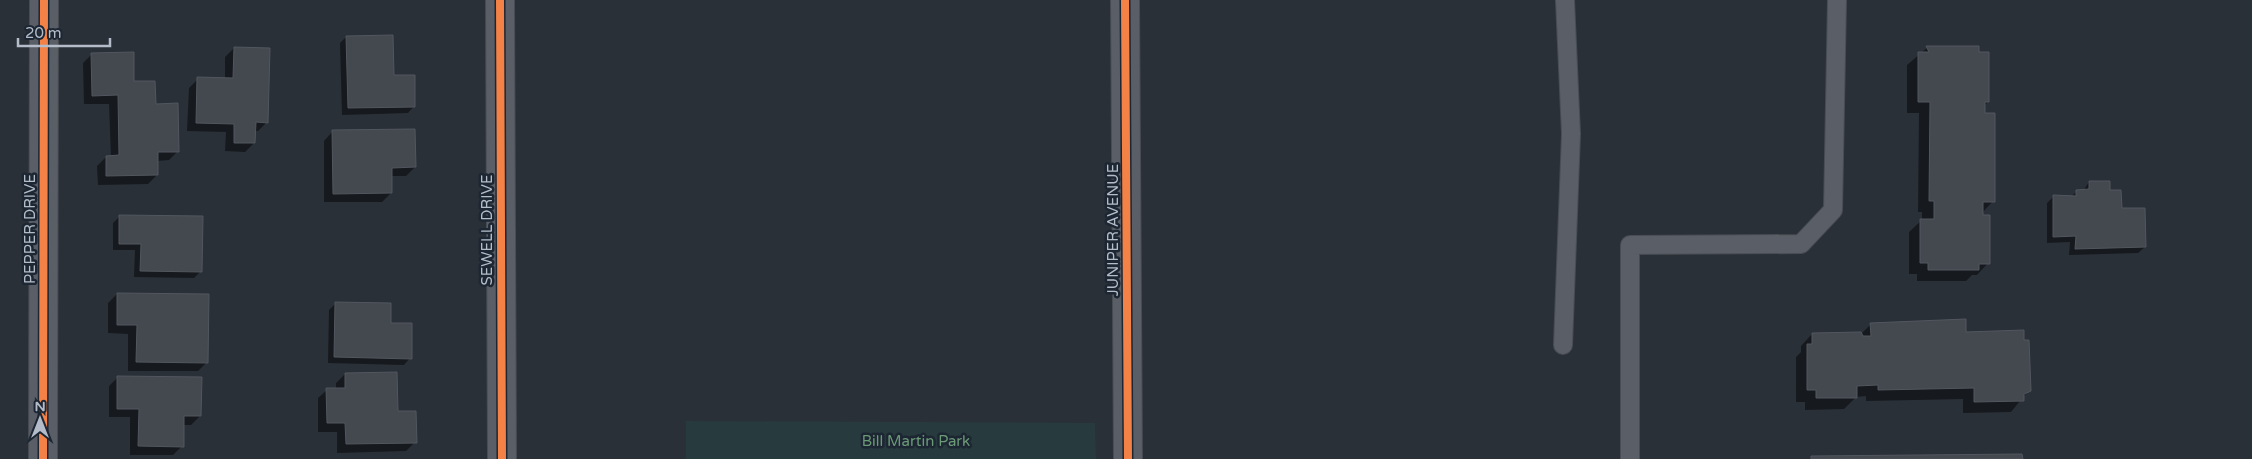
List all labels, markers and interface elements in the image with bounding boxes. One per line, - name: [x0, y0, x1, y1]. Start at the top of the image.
- scale bar: [18, 15, 110, 47]
- text: 20 m: [25, 24, 62, 42]
- street label: JUNIPER AVENUE: [1104, 164, 1122, 296]
- street label: PEPPER DRIVE: [21, 174, 39, 284]
- street label: SEWELL DRIVE: [478, 175, 496, 285]
- north arrow: [15, 394, 65, 444]
- text: N: [34, 398, 46, 415]
- park label: Bill Martin Park: [862, 432, 970, 450]

